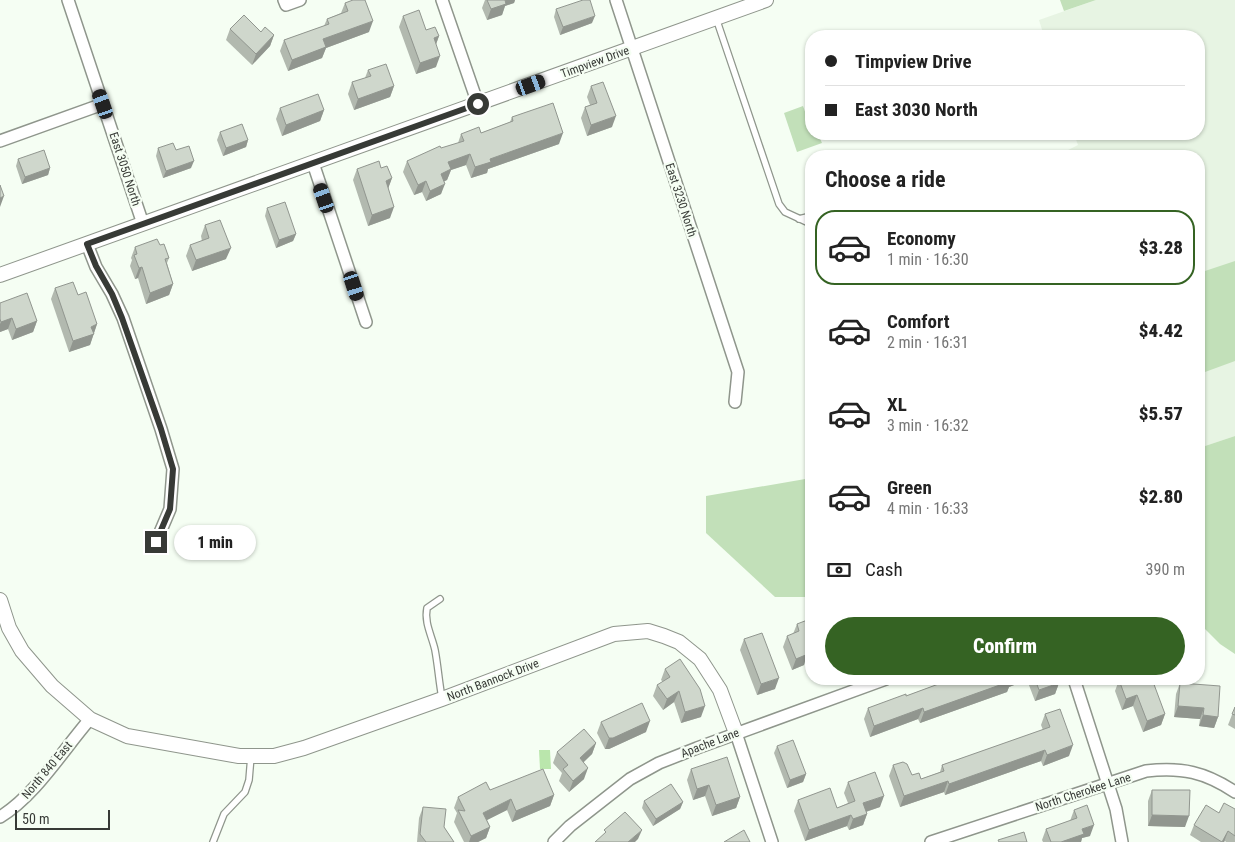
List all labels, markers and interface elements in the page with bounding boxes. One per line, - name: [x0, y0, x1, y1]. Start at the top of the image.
- street label: Timpview Drive: [559, 43, 632, 81]
- text: Timpview Drive: [855, 50, 972, 73]
- car: [514, 73, 547, 97]
- car: [91, 87, 114, 121]
- route start: [467, 93, 489, 115]
- text: East 3030 North: [855, 98, 978, 121]
- street label: East 3050 North: [106, 130, 144, 208]
- street label: East 3230 North: [662, 161, 700, 239]
- text: Choose a ride: [825, 167, 946, 192]
- car: [312, 181, 335, 215]
- icon: car: [827, 225, 872, 270]
- text: Economy: [887, 227, 956, 250]
- text: $3.28: [1139, 236, 1183, 259]
- text: 1 min · 16:30: [887, 250, 969, 269]
- car: [342, 269, 365, 303]
- icon: car: [827, 308, 872, 353]
- text: Comfort: [887, 310, 950, 333]
- text: $4.42: [1139, 319, 1183, 342]
- text: 2 min · 16:31: [887, 333, 969, 352]
- icon: car: [827, 391, 872, 436]
- text: XL: [887, 393, 907, 416]
- text: $5.57: [1139, 402, 1183, 425]
- text: 3 min · 16:32: [887, 416, 969, 435]
- icon: car: [827, 474, 872, 519]
- text: Green: [887, 476, 932, 499]
- text: $2.80: [1139, 485, 1183, 508]
- text: 4 min · 16:33: [887, 499, 969, 518]
- callout: 1 min: [174, 524, 256, 560]
- route end: [145, 531, 167, 553]
- text: 1 min: [197, 533, 233, 552]
- icon: cash: [825, 556, 853, 584]
- text: Cash: [865, 558, 903, 581]
- text: 390 m: [1146, 560, 1185, 579]
- button: Confirm: [825, 617, 1185, 675]
- street label: North Bannock Drive: [445, 656, 541, 704]
- street label: Apache Lane: [679, 725, 741, 761]
- street label: North 840 East: [19, 738, 75, 802]
- street label: North Cherokee Lane: [1034, 770, 1133, 814]
- scale bar: [15, 807, 110, 830]
- text: 50 m: [22, 811, 50, 827]

